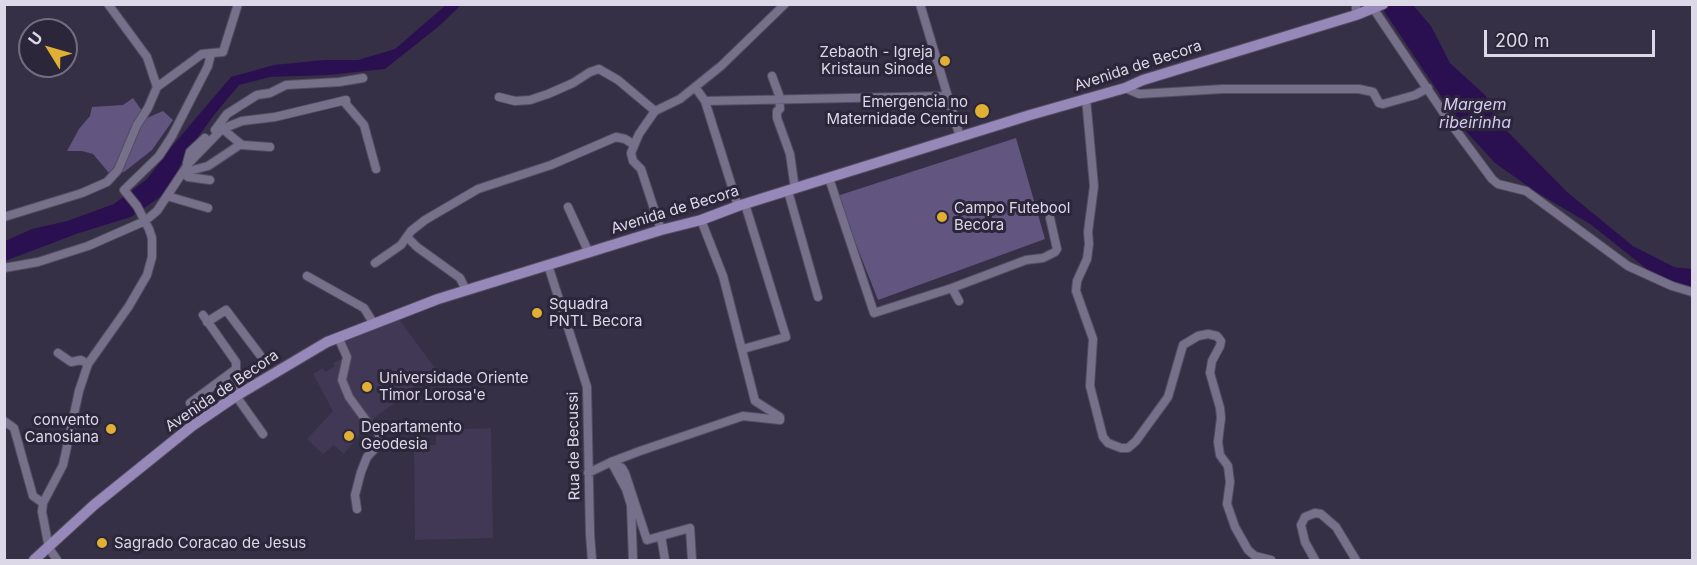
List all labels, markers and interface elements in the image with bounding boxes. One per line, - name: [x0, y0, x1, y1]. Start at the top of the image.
- north arrow: [18, 18, 78, 78]
- scale bar: [1487, 18, 1658, 56]
- text: U: [24, 28, 47, 49]
- text: 200 m: [1495, 30, 1550, 51]
- street label: Avenida de Becora: [1072, 37, 1204, 95]
- place label: Zebaoth - Igreja Kristaun Sinode: [820, 43, 933, 78]
- marker: Zebaoth - Igreja Kristaun Sinode: [938, 54, 952, 68]
- place label: Emergencia no Maternidade Centru: [826, 93, 968, 128]
- water label: Margem ribeirinha: [1439, 95, 1511, 133]
- marker: Emergencia no Maternidade Centru: [973, 102, 991, 120]
- street label: Avenida de Becora: [609, 182, 741, 238]
- place label: Campo Futebool Becora: [954, 199, 1070, 234]
- marker: Campo Futebool Becora: [935, 210, 949, 224]
- place label: Squadra PNTL Becora: [549, 295, 642, 330]
- marker: Squadra PNTL Becora: [530, 306, 544, 320]
- street label: Avenida de Becora: [162, 346, 282, 436]
- place label: Universidade Oriente Timor Lorosa'e: [379, 369, 529, 404]
- marker: Universidade Oriente Timor Lorosa'e: [360, 380, 374, 394]
- street label: Rua de Becussi: [564, 391, 584, 501]
- place label: convento Canosiana: [25, 411, 99, 446]
- place label: Departamento Geodesia: [361, 418, 462, 453]
- marker: convento Canosiana: [104, 422, 118, 436]
- marker: Departamento Geodesia: [342, 429, 356, 443]
- place label: Sagrado Coracao de Jesus: [114, 534, 306, 552]
- marker: Sagrado Coracao de Jesus: [95, 536, 109, 550]

